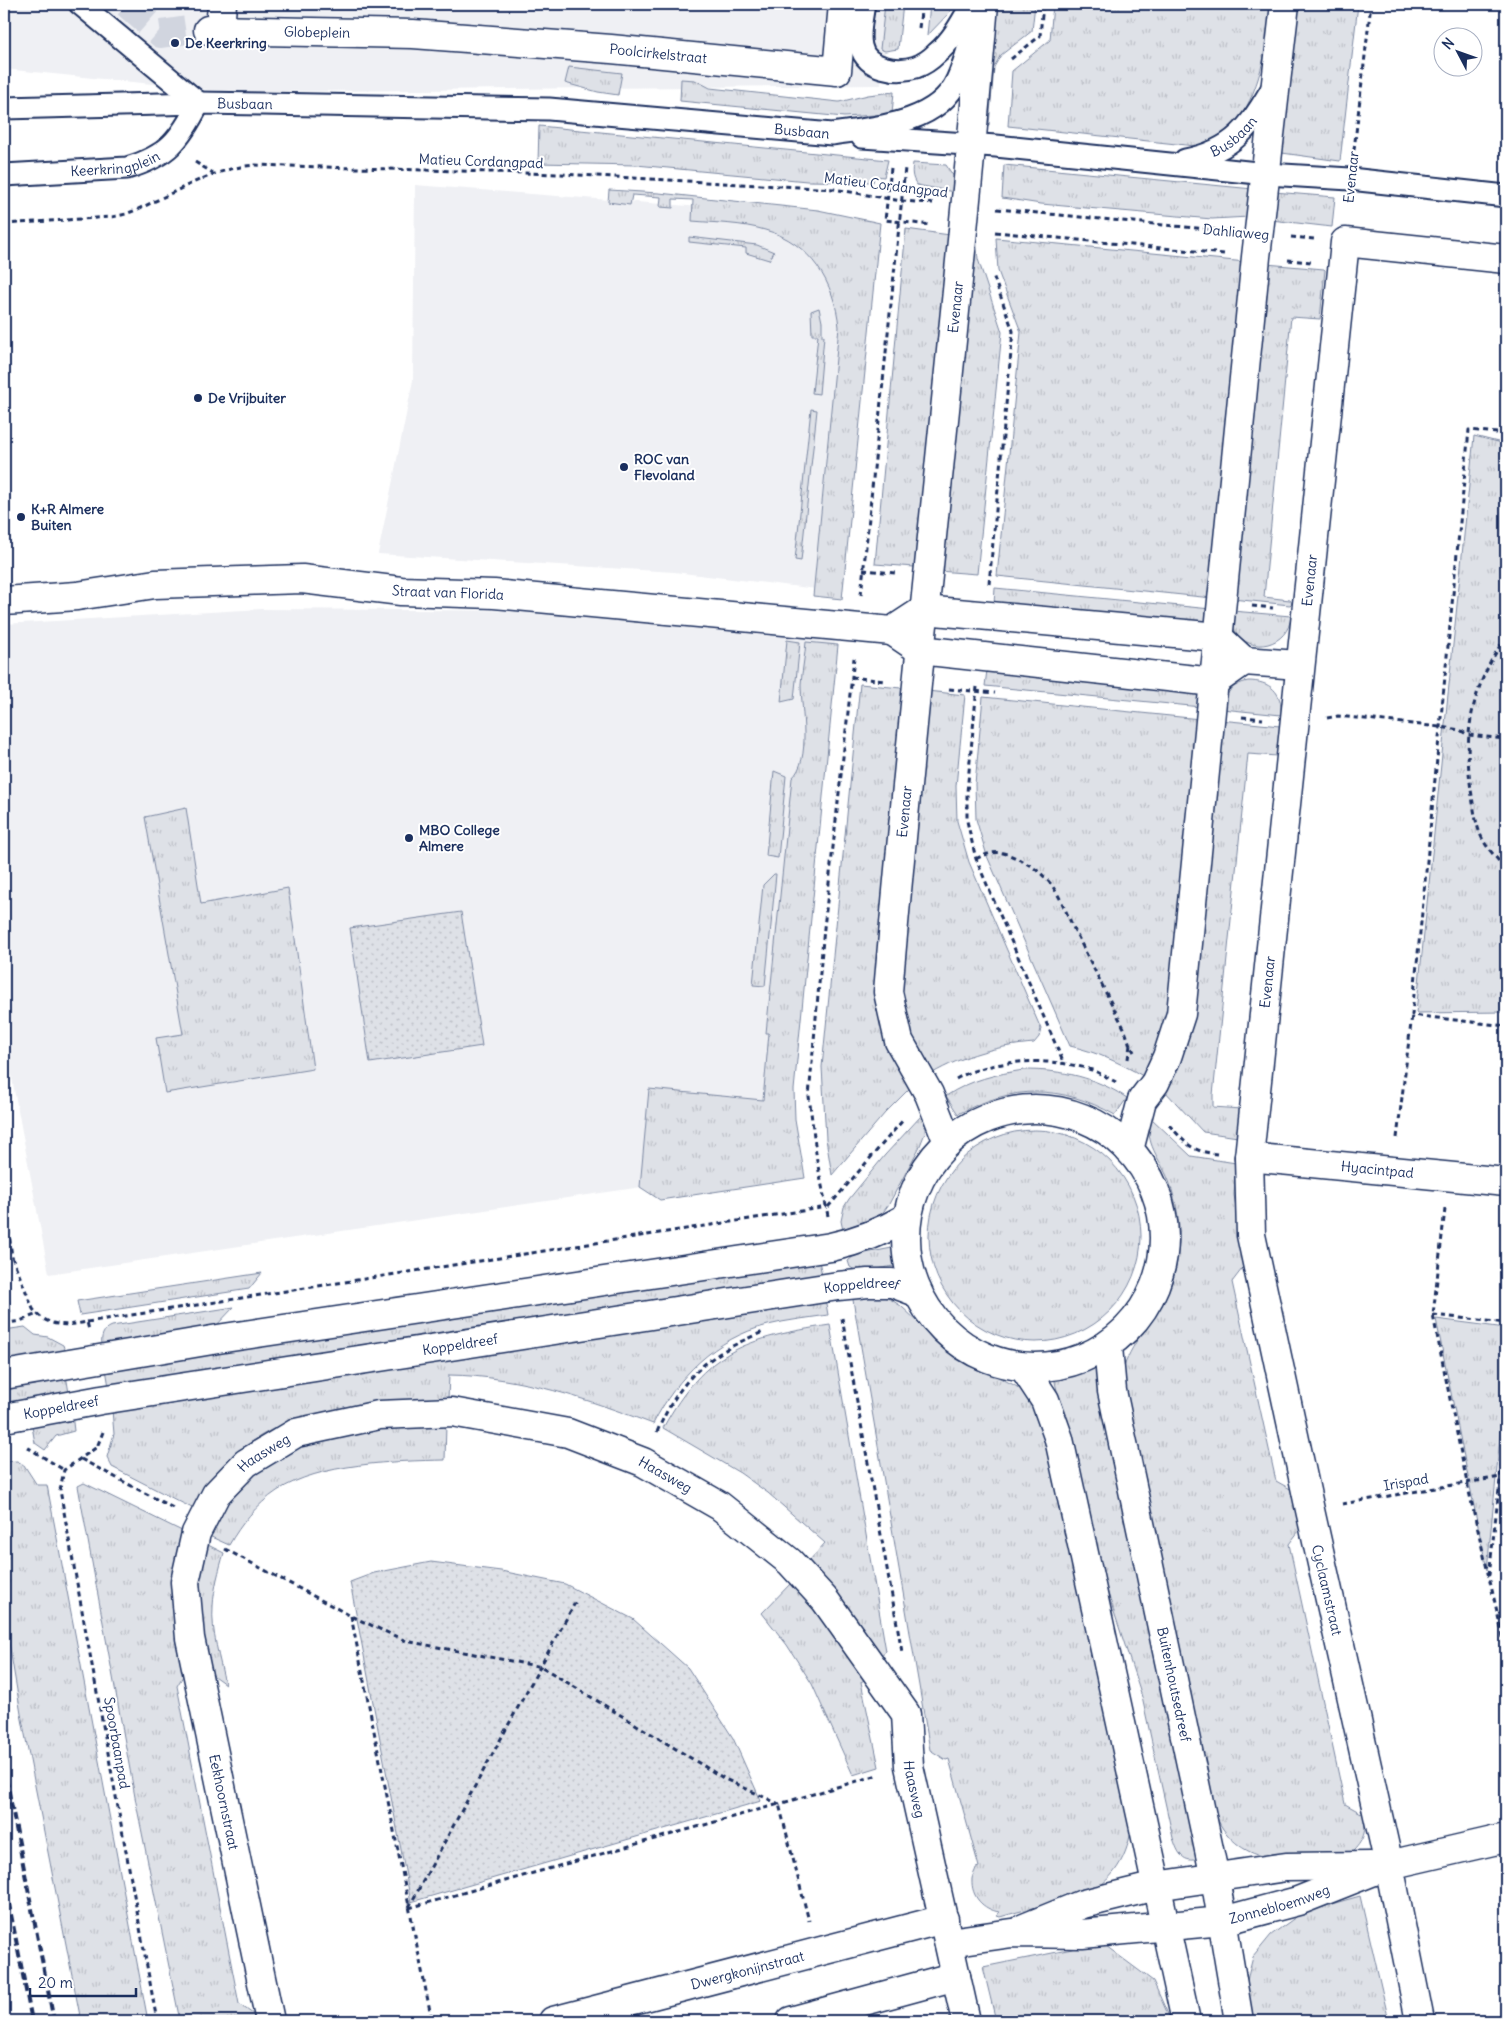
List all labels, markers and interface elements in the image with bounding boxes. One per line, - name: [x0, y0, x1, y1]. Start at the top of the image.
- street label: Globeplein: [284, 22, 350, 42]
- north arrow: [1432, 28, 1482, 78]
- place label: De Keerkring: [185, 34, 267, 52]
- text: N: [1438, 34, 1458, 53]
- marker: De Keerkring: [169, 37, 181, 49]
- street label: Poolcirkelstraat: [608, 40, 708, 67]
- street label: Busbaan: [217, 94, 273, 113]
- street label: Busbaan: [1207, 113, 1261, 161]
- street label: Busbaan: [773, 120, 830, 143]
- street label: Keerkringplein: [70, 147, 163, 180]
- street label: Matieu Cordangpad: [418, 150, 544, 172]
- street label: Evenaar: [1339, 150, 1363, 204]
- street label: Matieu Cordangpad: [823, 168, 949, 202]
- street label: Dahliaweg: [1202, 220, 1270, 244]
- street label: Evenaar: [944, 280, 967, 334]
- place label: De Vrijbuiter: [208, 389, 286, 407]
- marker: De Vrijbuiter: [192, 392, 204, 404]
- place label: ROC van Flevoland: [634, 450, 695, 484]
- marker: ROC van Flevoland: [618, 461, 630, 473]
- place label: K+R Almere Buiten: [31, 500, 105, 534]
- marker: K+R Almere Buiten: [15, 511, 27, 523]
- street label: Evenaar: [1298, 553, 1321, 607]
- street label: Straat van Florida: [391, 581, 505, 604]
- street label: Evenaar: [893, 784, 916, 838]
- place label: MBO College Almere: [419, 821, 500, 855]
- marker: MBO College Almere: [403, 832, 415, 844]
- street label: Evenaar: [1256, 955, 1279, 1009]
- street label: Hyacintpad: [1340, 1157, 1415, 1182]
- street label: Koppeldreef: [822, 1274, 903, 1297]
- street label: Koppeldreef: [421, 1330, 500, 1359]
- street label: Koppeldreef: [22, 1392, 101, 1423]
- street label: Haasweg: [233, 1430, 293, 1476]
- street label: Haasweg: [635, 1452, 695, 1497]
- street label: Irispad: [1382, 1469, 1430, 1495]
- street label: Cyclaamstraat: [1308, 1543, 1346, 1637]
- street label: Buitenhoutsedreef: [1153, 1625, 1195, 1744]
- street label: Spoorbaanpad: [100, 1696, 134, 1790]
- street label: Eekhoornstraat: [205, 1752, 243, 1852]
- street label: Haasweg: [900, 1760, 929, 1820]
- street label: Zonnebloemweg: [1227, 1880, 1332, 1928]
- street label: Dwergkonijnstraat: [689, 1947, 806, 1994]
- scale bar: [30, 1965, 136, 1997]
- text: 20 m: [38, 1973, 73, 1992]

